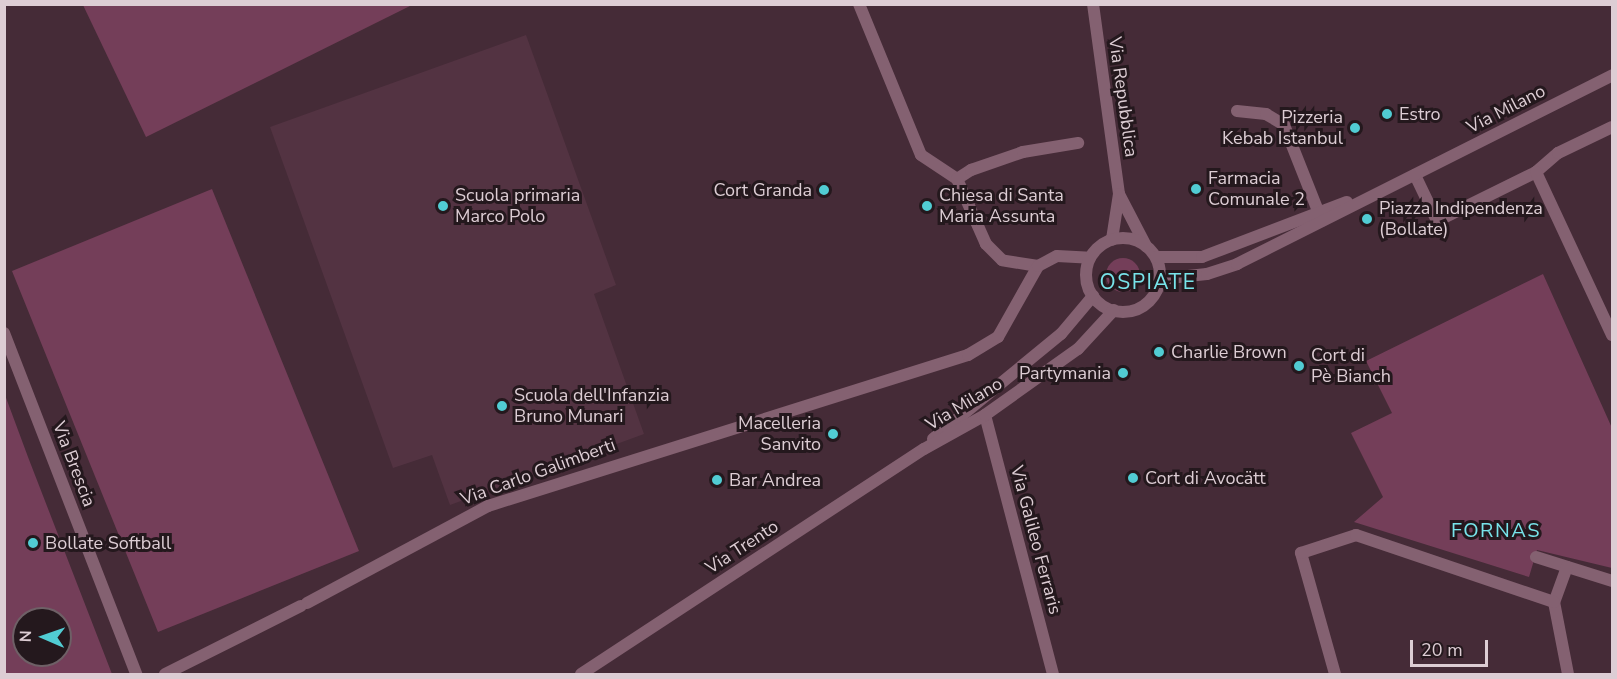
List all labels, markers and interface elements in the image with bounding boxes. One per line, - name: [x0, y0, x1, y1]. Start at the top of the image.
- street label: Via Repubblica: [1104, 36, 1142, 158]
- street label: Via Milano: [1463, 80, 1549, 138]
- place label: Estro: [1399, 103, 1441, 125]
- place label: Pizzeria Kebab Istanbul: [1222, 107, 1343, 150]
- marker: Estro: [1380, 107, 1394, 121]
- marker: Pizzeria Kebab Istanbul: [1348, 121, 1362, 135]
- place label: Farmacia Comunale 2: [1208, 168, 1305, 210]
- place label: Cort Granda: [713, 179, 812, 201]
- marker: Farmacia Comunale 2: [1189, 182, 1203, 196]
- marker: Cort Granda: [817, 183, 831, 197]
- place label: Scuola primaria Marco Polo: [455, 185, 580, 228]
- place label: Chiesa di Santa Maria Assunta: [939, 185, 1064, 228]
- place label: Piazza Indipendenza (Bollate): [1379, 198, 1543, 240]
- marker: Scuola primaria Marco Polo: [436, 199, 450, 213]
- marker: Chiesa di Santa Maria Assunta: [920, 199, 934, 213]
- marker: Piazza Indipendenza (Bollate): [1360, 212, 1374, 226]
- district label: OSPIATE: [1100, 269, 1196, 295]
- place label: Charlie Brown: [1171, 341, 1287, 363]
- marker: Charlie Brown: [1152, 345, 1166, 359]
- place label: Cort di Pè Bianch: [1311, 345, 1391, 388]
- marker: Cort di Pè Bianch: [1292, 359, 1306, 373]
- place label: Partymania: [1019, 362, 1111, 384]
- marker: Partymania: [1116, 366, 1130, 380]
- street label: Via Milano: [922, 373, 1006, 435]
- place label: Scuola dell'Infanzia Bruno Munari: [514, 385, 670, 428]
- marker: Scuola dell'Infanzia Bruno Munari: [495, 399, 509, 413]
- place label: Macelleria Sanvito: [738, 413, 821, 456]
- street label: Via Brescia: [48, 418, 100, 510]
- marker: Macelleria Sanvito: [826, 427, 840, 441]
- street label: Via Carlo Galimberti: [458, 434, 618, 510]
- street label: Via Galileo Ferraris: [1006, 463, 1066, 617]
- place label: Cort di Avocätt: [1145, 467, 1266, 489]
- place label: Bar Andrea: [729, 469, 821, 491]
- marker: Cort di Avocätt: [1126, 471, 1140, 485]
- marker: Bar Andrea: [710, 473, 724, 487]
- street label: Via Trento: [702, 515, 782, 579]
- district label: FORNAS: [1451, 518, 1541, 542]
- place label: Bollate Softball: [45, 532, 171, 554]
- marker: Bollate Softball: [26, 536, 40, 550]
- north arrow: [12, 607, 72, 667]
- scale bar: [1413, 628, 1491, 666]
- text: N: [15, 630, 37, 643]
- text: 20 m: [1421, 638, 1463, 662]

